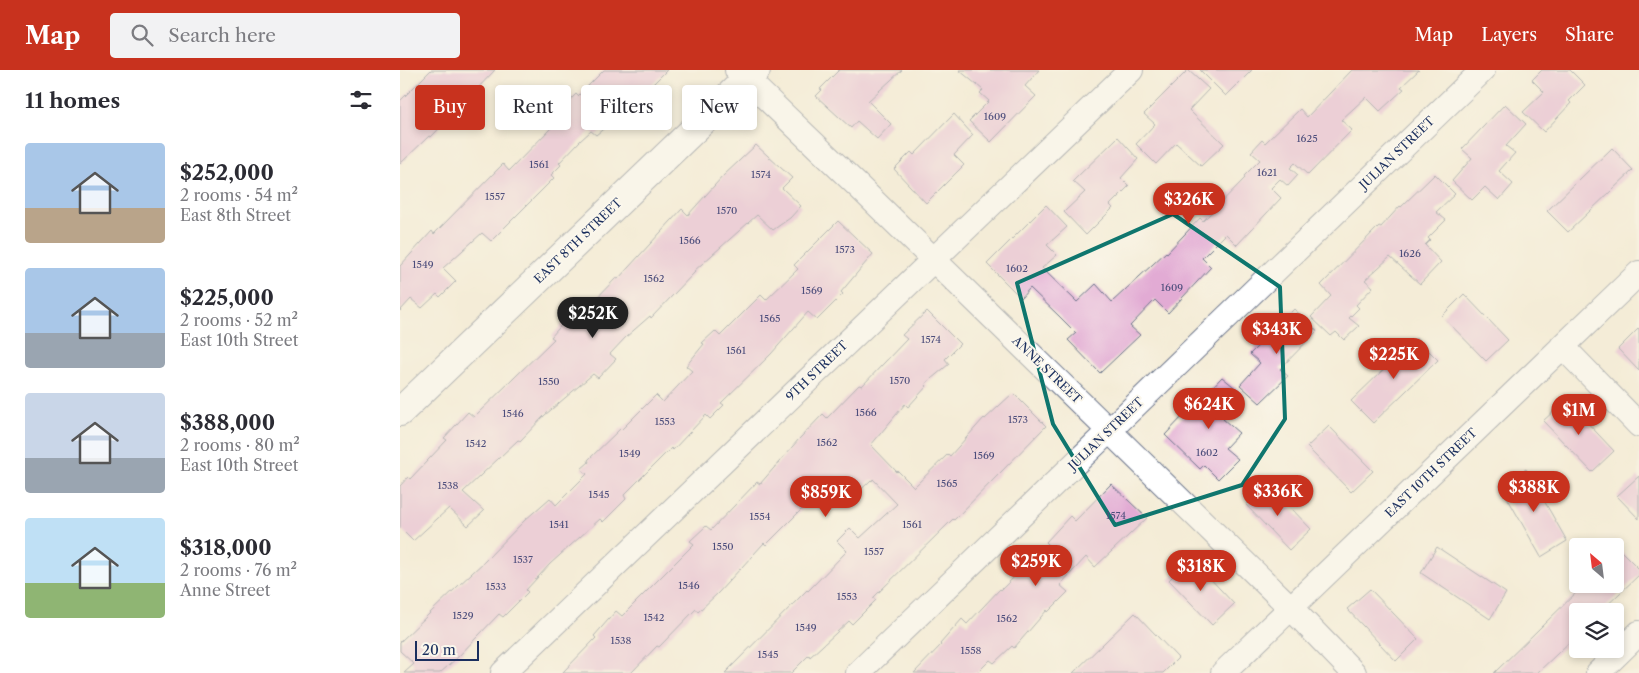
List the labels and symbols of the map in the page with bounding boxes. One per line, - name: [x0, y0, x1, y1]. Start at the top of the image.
- house number: 1609: [984, 110, 1006, 123]
- street label: JULIAN STREET: [1355, 113, 1437, 194]
- house number: 1625: [1296, 132, 1318, 145]
- house number: 1561: [529, 158, 550, 171]
- house number: 1621: [1257, 166, 1278, 179]
- house number: 1574: [751, 168, 771, 181]
- pin: $326K: [1154, 182, 1224, 225]
- house number: 1557: [485, 190, 505, 203]
- street label: EAST 8TH STREET: [531, 195, 625, 286]
- house number: 1570: [717, 204, 737, 217]
- house number: 1566: [679, 234, 701, 247]
- house number: 1573: [835, 243, 855, 256]
- house number: 1626: [1399, 247, 1421, 260]
- house number: 1549: [412, 258, 434, 271]
- house number: 1602: [1006, 262, 1028, 275]
- house number: 1562: [643, 272, 665, 285]
- house number: 1609: [1161, 281, 1183, 294]
- house number: 1569: [801, 284, 823, 297]
- pin: $252K: [558, 296, 628, 339]
- house number: 1565: [760, 312, 780, 325]
- pin: $343K: [1242, 312, 1312, 355]
- street label: ANNE STREET: [1009, 332, 1085, 407]
- house number: 1574: [921, 333, 941, 346]
- street label: 9TH STREET: [783, 337, 851, 404]
- pin: $225K: [1359, 338, 1429, 380]
- house number: 1561: [726, 344, 747, 357]
- house number: 1570: [890, 374, 910, 387]
- house number: 1550: [538, 375, 560, 388]
- pin: $624K: [1174, 388, 1244, 430]
- street label: JULIAN STREET: [1064, 394, 1146, 475]
- pin: $1M: [1555, 394, 1603, 436]
- house number: 1566: [855, 406, 877, 419]
- house number: 1546: [502, 407, 524, 420]
- house number: 1573: [1008, 413, 1028, 426]
- house number: 1553: [655, 415, 675, 428]
- street label: EAST 10TH STREET: [1382, 425, 1480, 520]
- house number: 1562: [816, 436, 838, 449]
- house number: 1542: [465, 437, 487, 450]
- house number: 1602: [1196, 446, 1218, 459]
- house number: 1549: [619, 447, 641, 460]
- house number: 1569: [973, 449, 995, 462]
- pin: $388K: [1499, 470, 1569, 513]
- pin: $336K: [1243, 474, 1313, 517]
- pin: $859K: [791, 476, 861, 518]
- house number: 1565: [937, 477, 957, 490]
- house number: 1538: [437, 479, 459, 492]
- house number: 1545: [589, 488, 609, 501]
- house number: 1574: [1106, 509, 1126, 522]
- house number: 1554: [750, 510, 771, 523]
- house number: 1541: [549, 518, 570, 531]
- house number: 1561: [902, 518, 923, 531]
- north arrow: [1569, 538, 1624, 592]
- house number: 1550: [712, 540, 734, 553]
- pin: $259K: [1001, 544, 1071, 587]
- house number: 1557: [864, 545, 884, 558]
- pin: $318K: [1166, 550, 1236, 592]
- house number: 1537: [513, 553, 533, 566]
- house number: 1546: [678, 579, 700, 592]
- house number: 1533: [486, 580, 506, 593]
- house number: 1553: [837, 590, 857, 603]
- house number: 1529: [452, 609, 474, 622]
- house number: 1542: [643, 611, 665, 624]
- house number: 1562: [996, 612, 1018, 625]
- house number: 1549: [795, 621, 817, 634]
- house number: 1538: [610, 634, 632, 647]
- scale bar: [415, 638, 479, 661]
- house number: 1558: [961, 644, 982, 657]
- house number: 1545: [758, 648, 778, 661]

